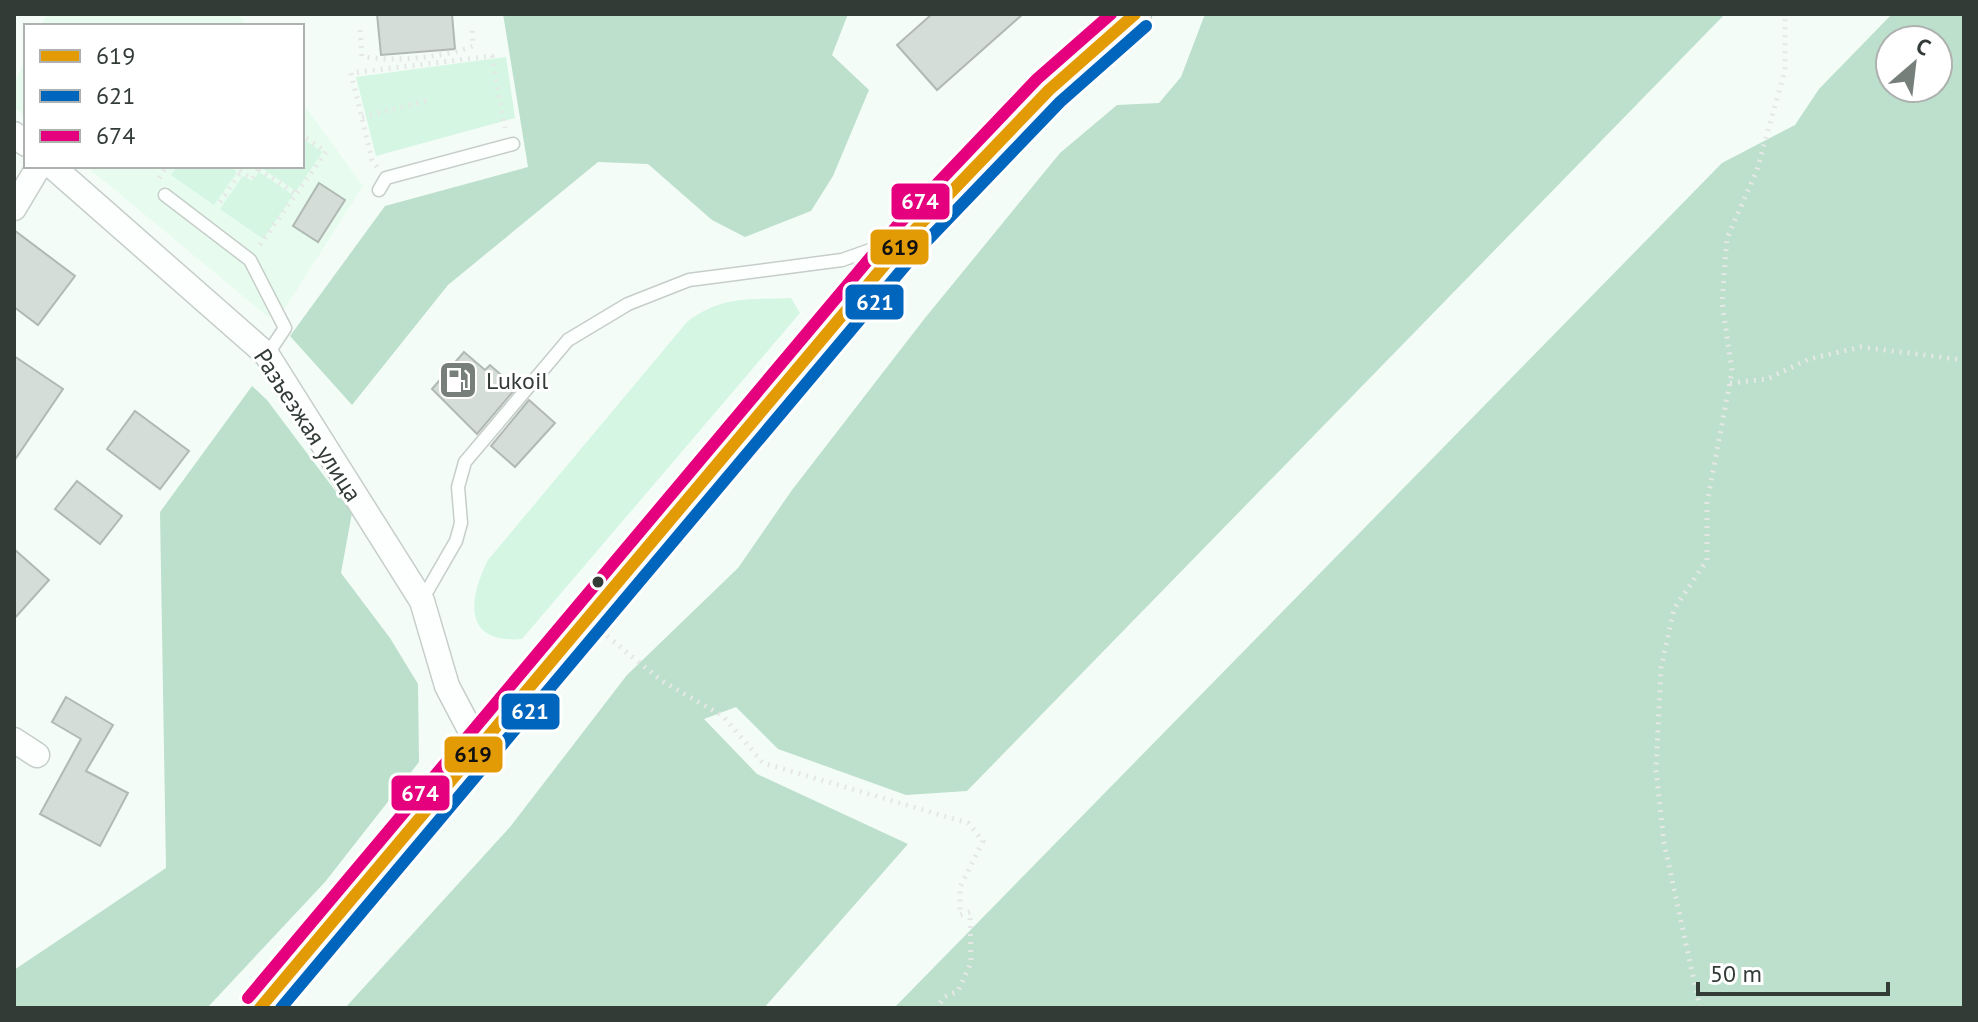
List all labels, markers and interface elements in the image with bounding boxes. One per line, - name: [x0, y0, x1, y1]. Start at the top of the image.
- legend: [24, 24, 304, 168]
- north arrow: [1874, 24, 1954, 104]
- text: С: [1911, 31, 1935, 62]
- text: 619: [96, 40, 135, 71]
- text: 621: [96, 80, 135, 111]
- text: 674: [96, 120, 135, 151]
- line badge: 674: [890, 182, 951, 221]
- text: 674: [901, 187, 939, 215]
- line badge: 619: [869, 228, 930, 266]
- text: 619: [881, 233, 919, 261]
- line badge: 621: [844, 283, 905, 321]
- text: 621: [856, 288, 894, 316]
- street label: Разъезжая улица: [247, 343, 369, 507]
- fuel station icon: Lukoil: [437, 359, 479, 401]
- place label: Lukoil: [486, 365, 548, 396]
- unlabelled marker: [590, 574, 606, 590]
- line badge: 621: [500, 692, 561, 731]
- text: 621: [511, 697, 549, 725]
- line badge: 619: [443, 735, 504, 774]
- text: 619: [454, 740, 492, 768]
- line badge: 674: [390, 774, 451, 812]
- text: 674: [401, 779, 439, 807]
- scale bar: [1698, 946, 1888, 996]
- text: 50 m: [1710, 958, 1762, 989]

